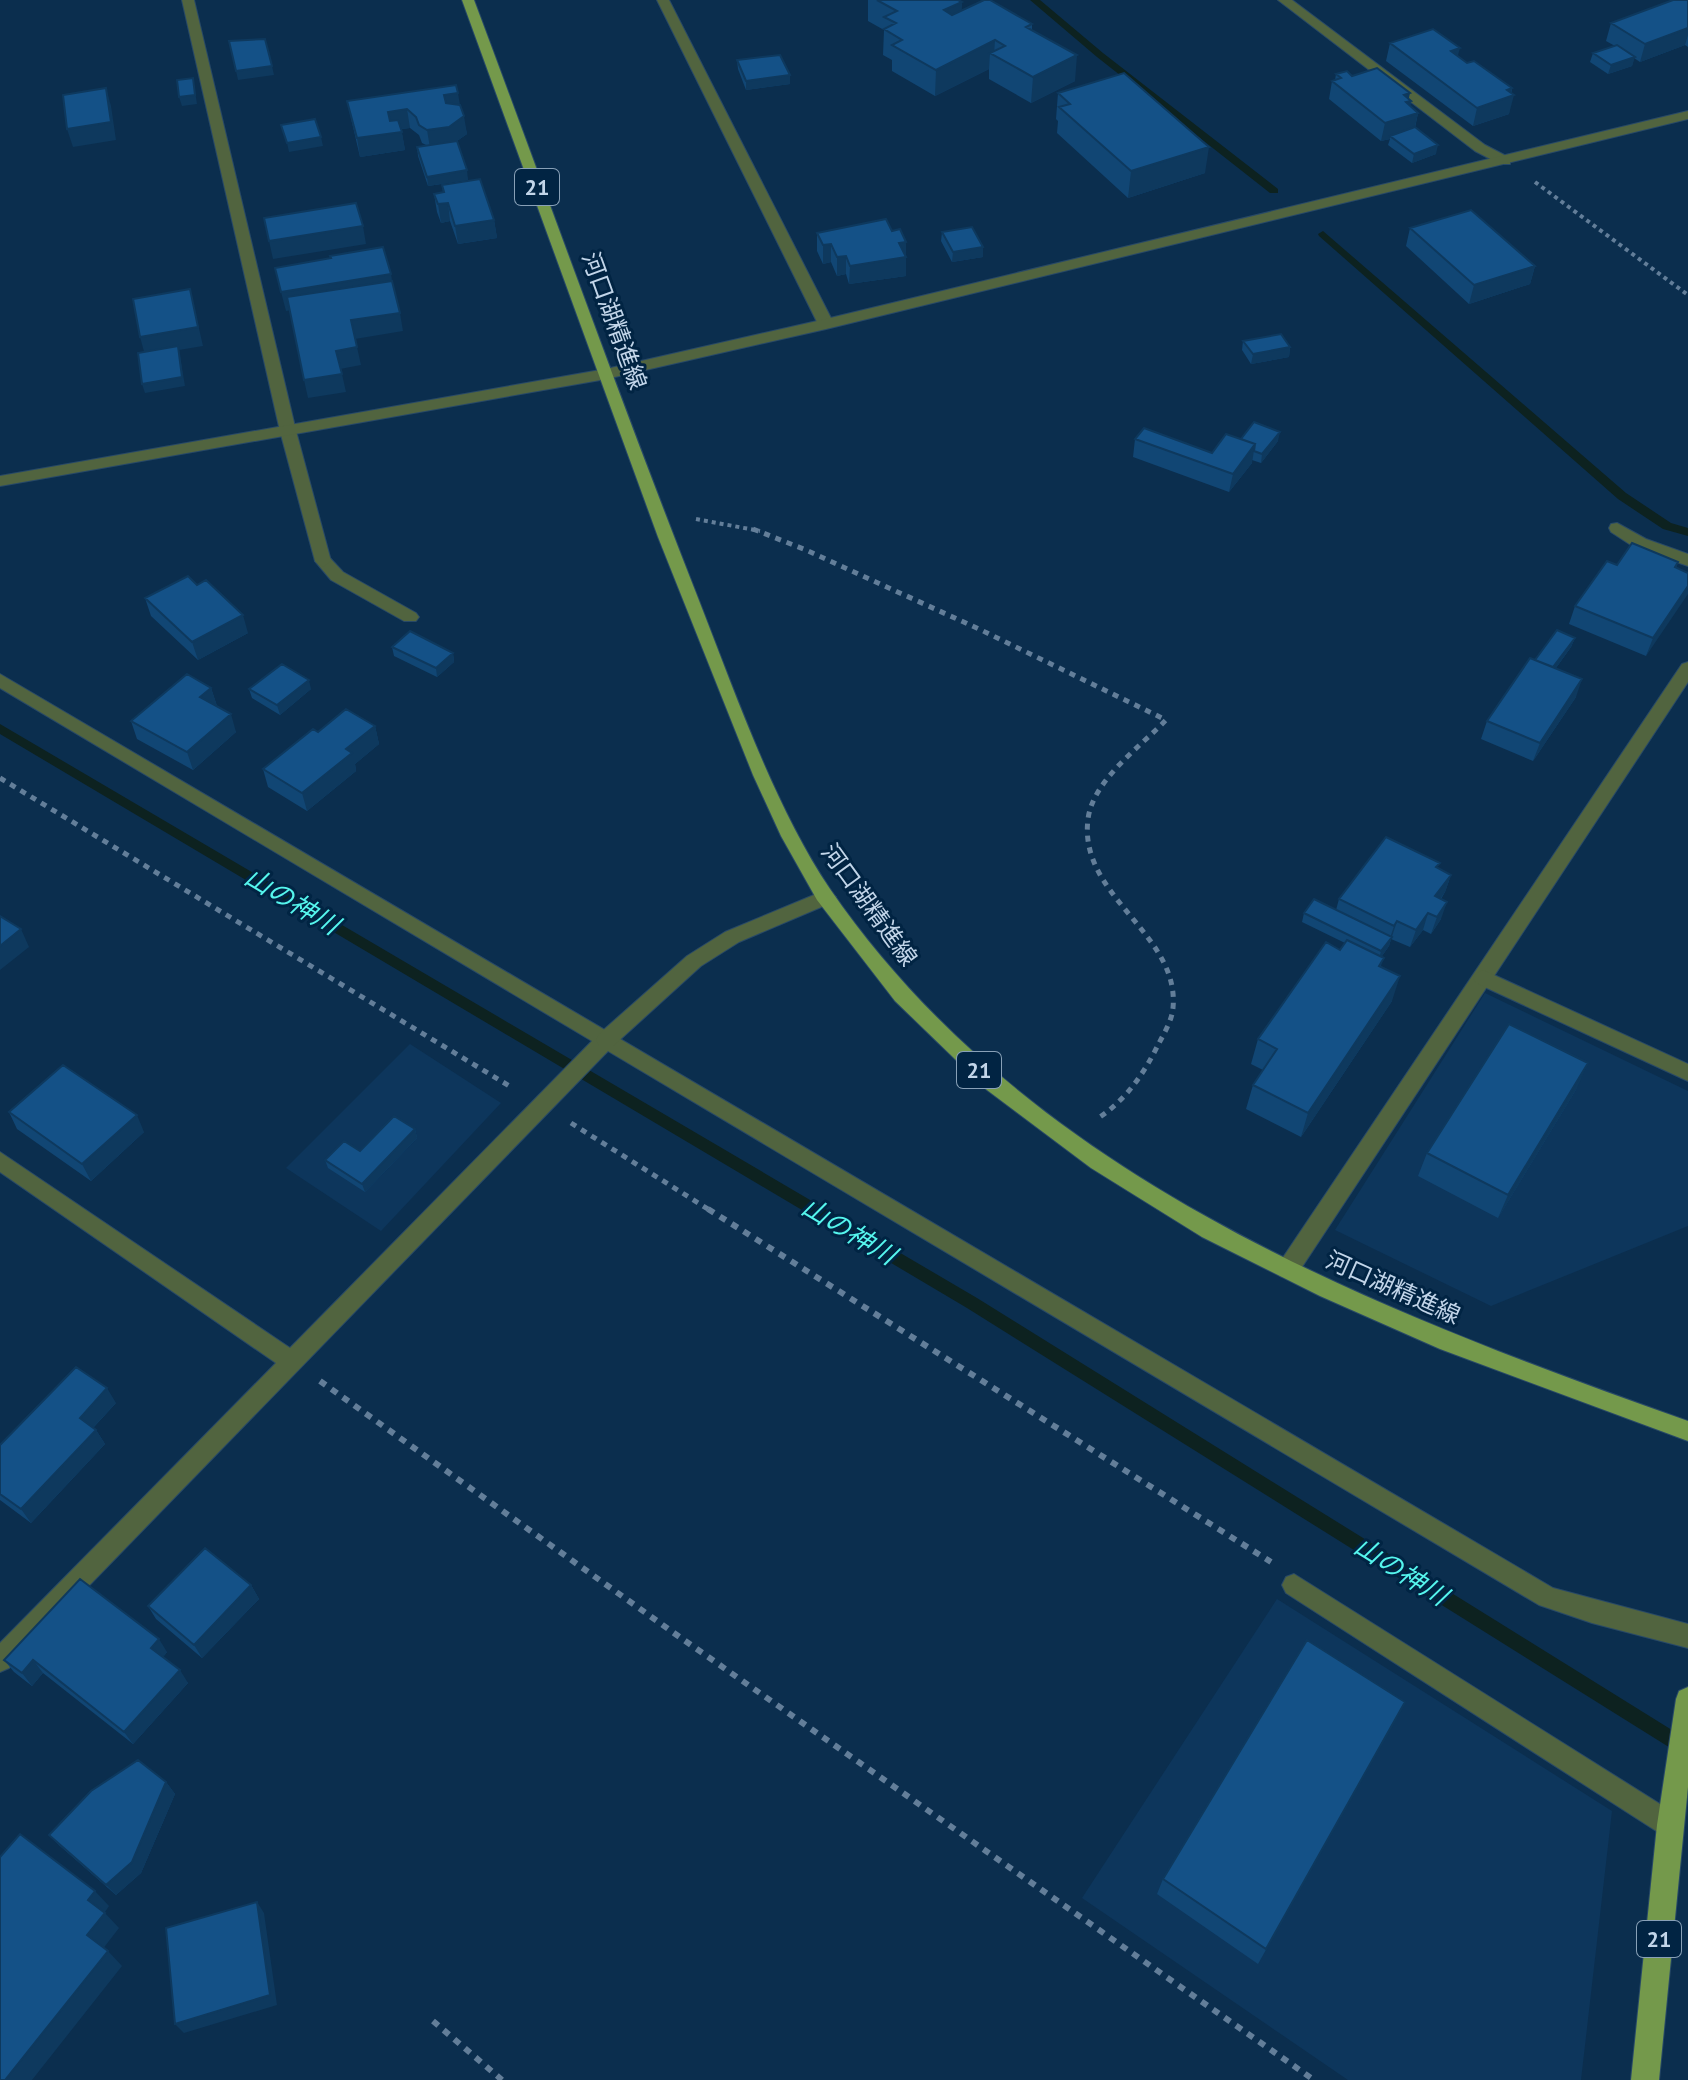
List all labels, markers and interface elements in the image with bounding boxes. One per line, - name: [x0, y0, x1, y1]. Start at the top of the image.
- road number: 21: [515, 169, 559, 205]
- street label: 河口湖精進線: [575, 248, 654, 394]
- street label: 河口湖精進線: [815, 837, 924, 972]
- water label: 山の神川: [239, 860, 348, 943]
- road number: 21: [957, 1052, 1001, 1088]
- water label: 山の神川: [796, 1190, 905, 1273]
- street label: 河口湖精進線: [1321, 1244, 1465, 1331]
- water label: 山の神川: [1348, 1529, 1457, 1614]
- road number: 21: [1637, 1921, 1681, 1957]

